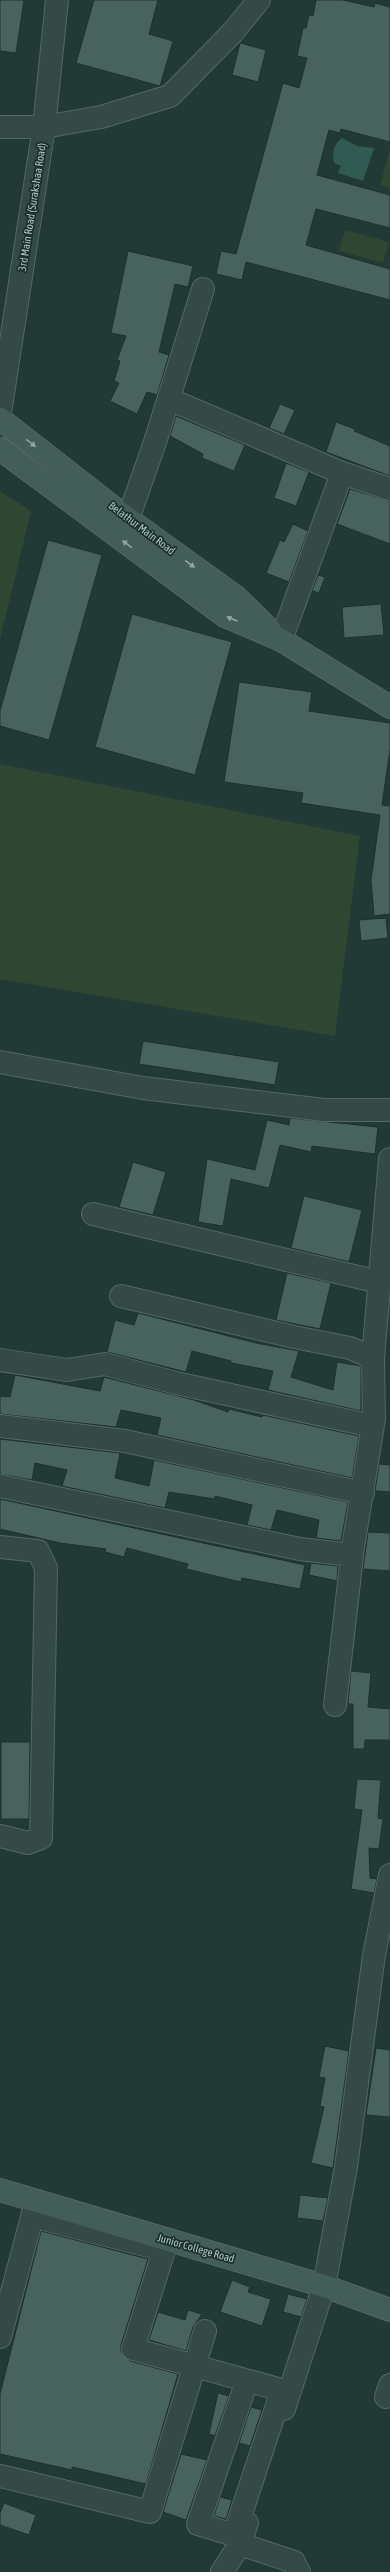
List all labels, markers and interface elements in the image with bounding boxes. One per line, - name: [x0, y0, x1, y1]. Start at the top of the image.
- street label: 3rd Main Road (Surakshaa Road): [16, 142, 48, 272]
- one-way arrow: [25, 439, 36, 447]
- street label: Belathur Main Road: [107, 499, 177, 557]
- one-way arrow: [121, 540, 132, 548]
- one-way arrow: [185, 560, 195, 568]
- one-way arrow: [226, 616, 238, 622]
- street label: Junior College Road: [156, 2231, 236, 2265]

